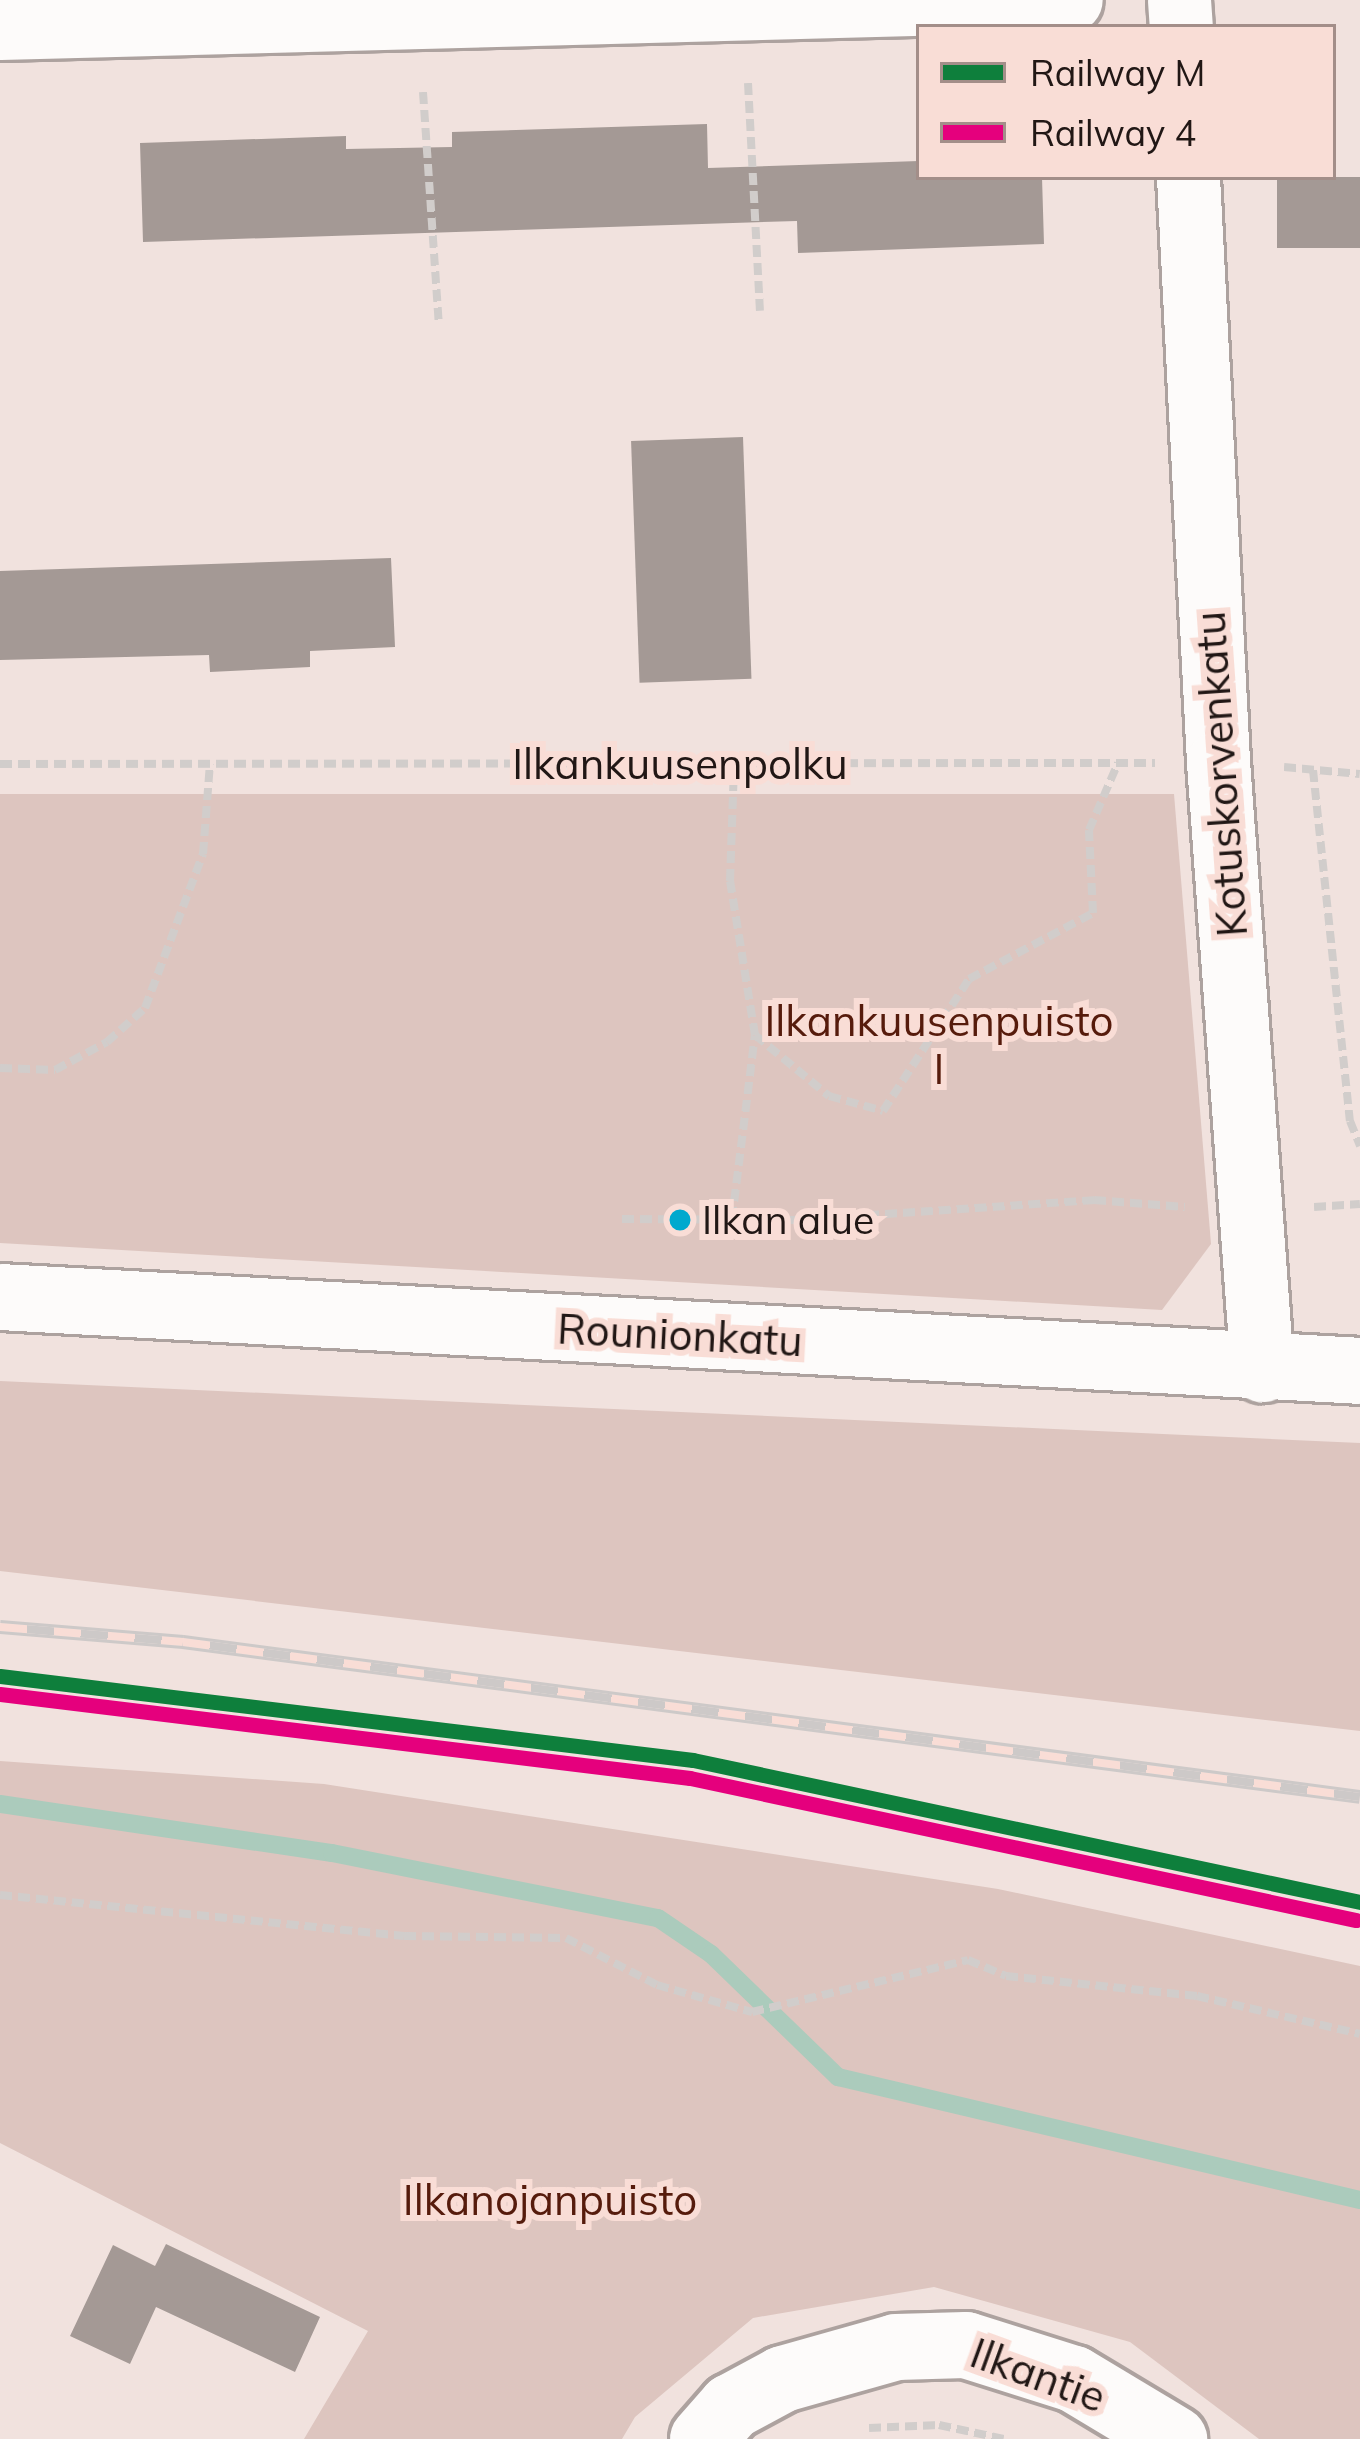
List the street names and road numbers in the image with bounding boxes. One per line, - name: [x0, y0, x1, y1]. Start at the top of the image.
- street label: Kotuskorvenkatu: [1184, 609, 1258, 939]
- street label: Ilkankuusenpolku: [512, 739, 848, 789]
- street label: Rounionkatu: [556, 1303, 804, 1367]
- street label: Ilkantie: [964, 2327, 1112, 2423]

